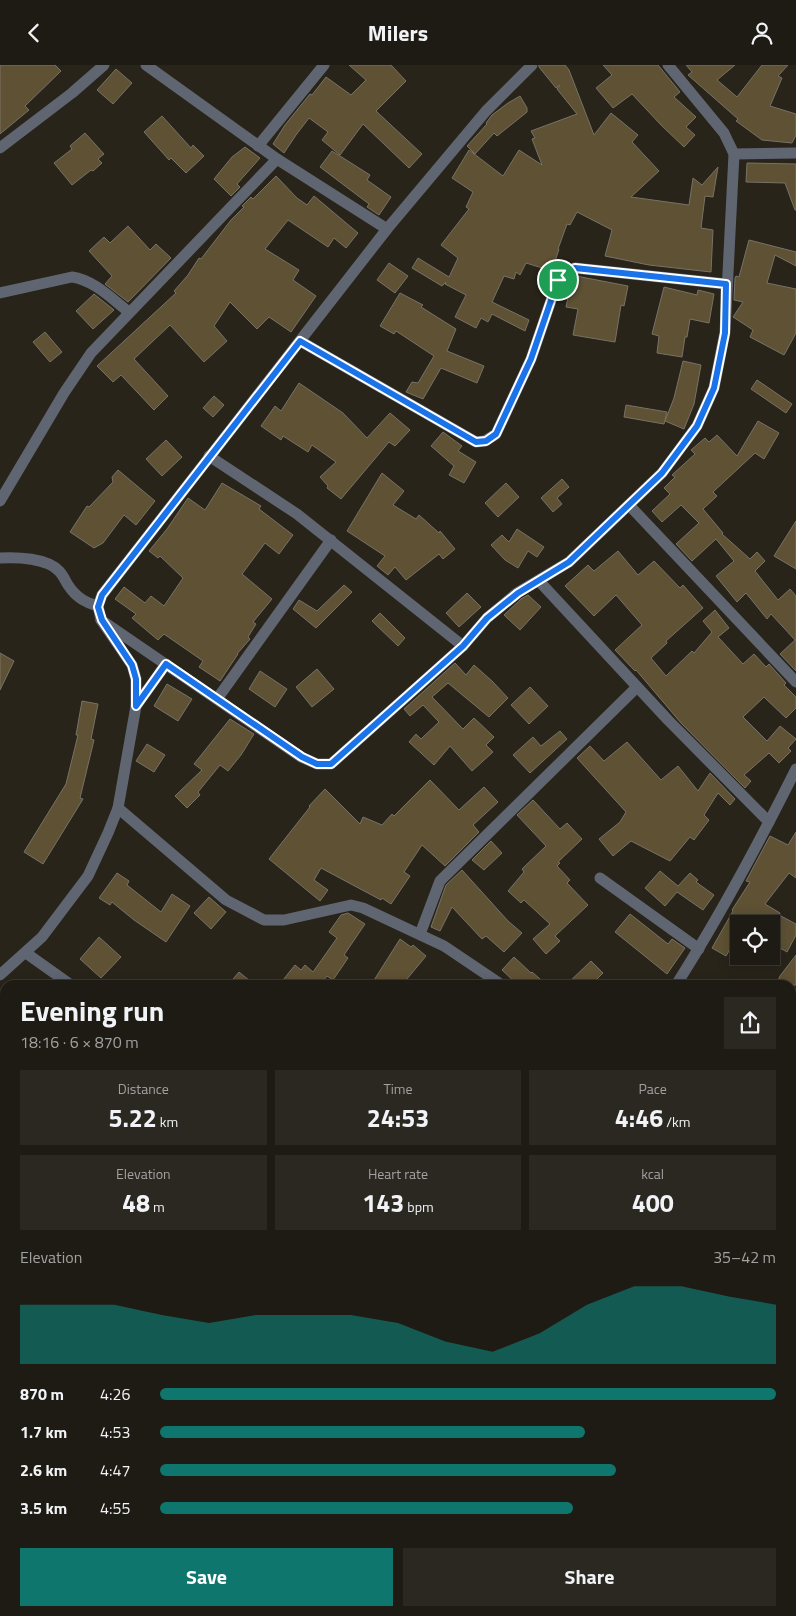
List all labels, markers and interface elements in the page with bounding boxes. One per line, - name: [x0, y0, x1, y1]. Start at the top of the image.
- text: Milers: [368, 16, 428, 50]
- icon: back: [20, 19, 48, 47]
- icon: person: [748, 19, 776, 47]
- pin: [537, 259, 579, 301]
- icon: arrive: [544, 266, 572, 294]
- map controls: [730, 915, 780, 965]
- button: locate: [730, 915, 780, 965]
- text: Evening run: [20, 989, 164, 1032]
- button: share: [724, 997, 776, 1049]
- text: 18:16 · 6 × 870 m: [20, 1030, 139, 1054]
- text: Distance: [118, 1078, 169, 1099]
- text: Time: [383, 1078, 413, 1099]
- text: Pace: [638, 1078, 667, 1099]
- text: 5.22: [108, 1099, 157, 1137]
- text: 24:53: [367, 1099, 429, 1137]
- text: 4:46: [615, 1099, 663, 1137]
- text: km: [157, 1111, 178, 1132]
- text: /km: [663, 1111, 691, 1132]
- text: Elevation: [116, 1163, 171, 1184]
- text: Heart rate: [368, 1163, 428, 1184]
- text: kcal: [641, 1163, 664, 1184]
- text: 48: [122, 1184, 150, 1222]
- text: 143: [362, 1184, 404, 1222]
- text: 400: [632, 1184, 674, 1222]
- text: m: [150, 1196, 165, 1217]
- text: bpm: [404, 1196, 434, 1217]
- text: Elevation: [20, 1245, 82, 1269]
- text: 35–42 m: [713, 1245, 776, 1269]
- text: 870 m: [20, 1382, 64, 1406]
- text: 4:26: [100, 1382, 130, 1406]
- text: 1.7 km: [20, 1420, 67, 1444]
- text: 4:53: [100, 1420, 130, 1444]
- text: 2.6 km: [20, 1458, 67, 1482]
- text: 4:47: [100, 1458, 130, 1482]
- text: 3.5 km: [20, 1496, 67, 1520]
- text: 4:55: [100, 1496, 130, 1520]
- button: Save: [20, 1548, 393, 1606]
- button: Share: [403, 1548, 776, 1606]

